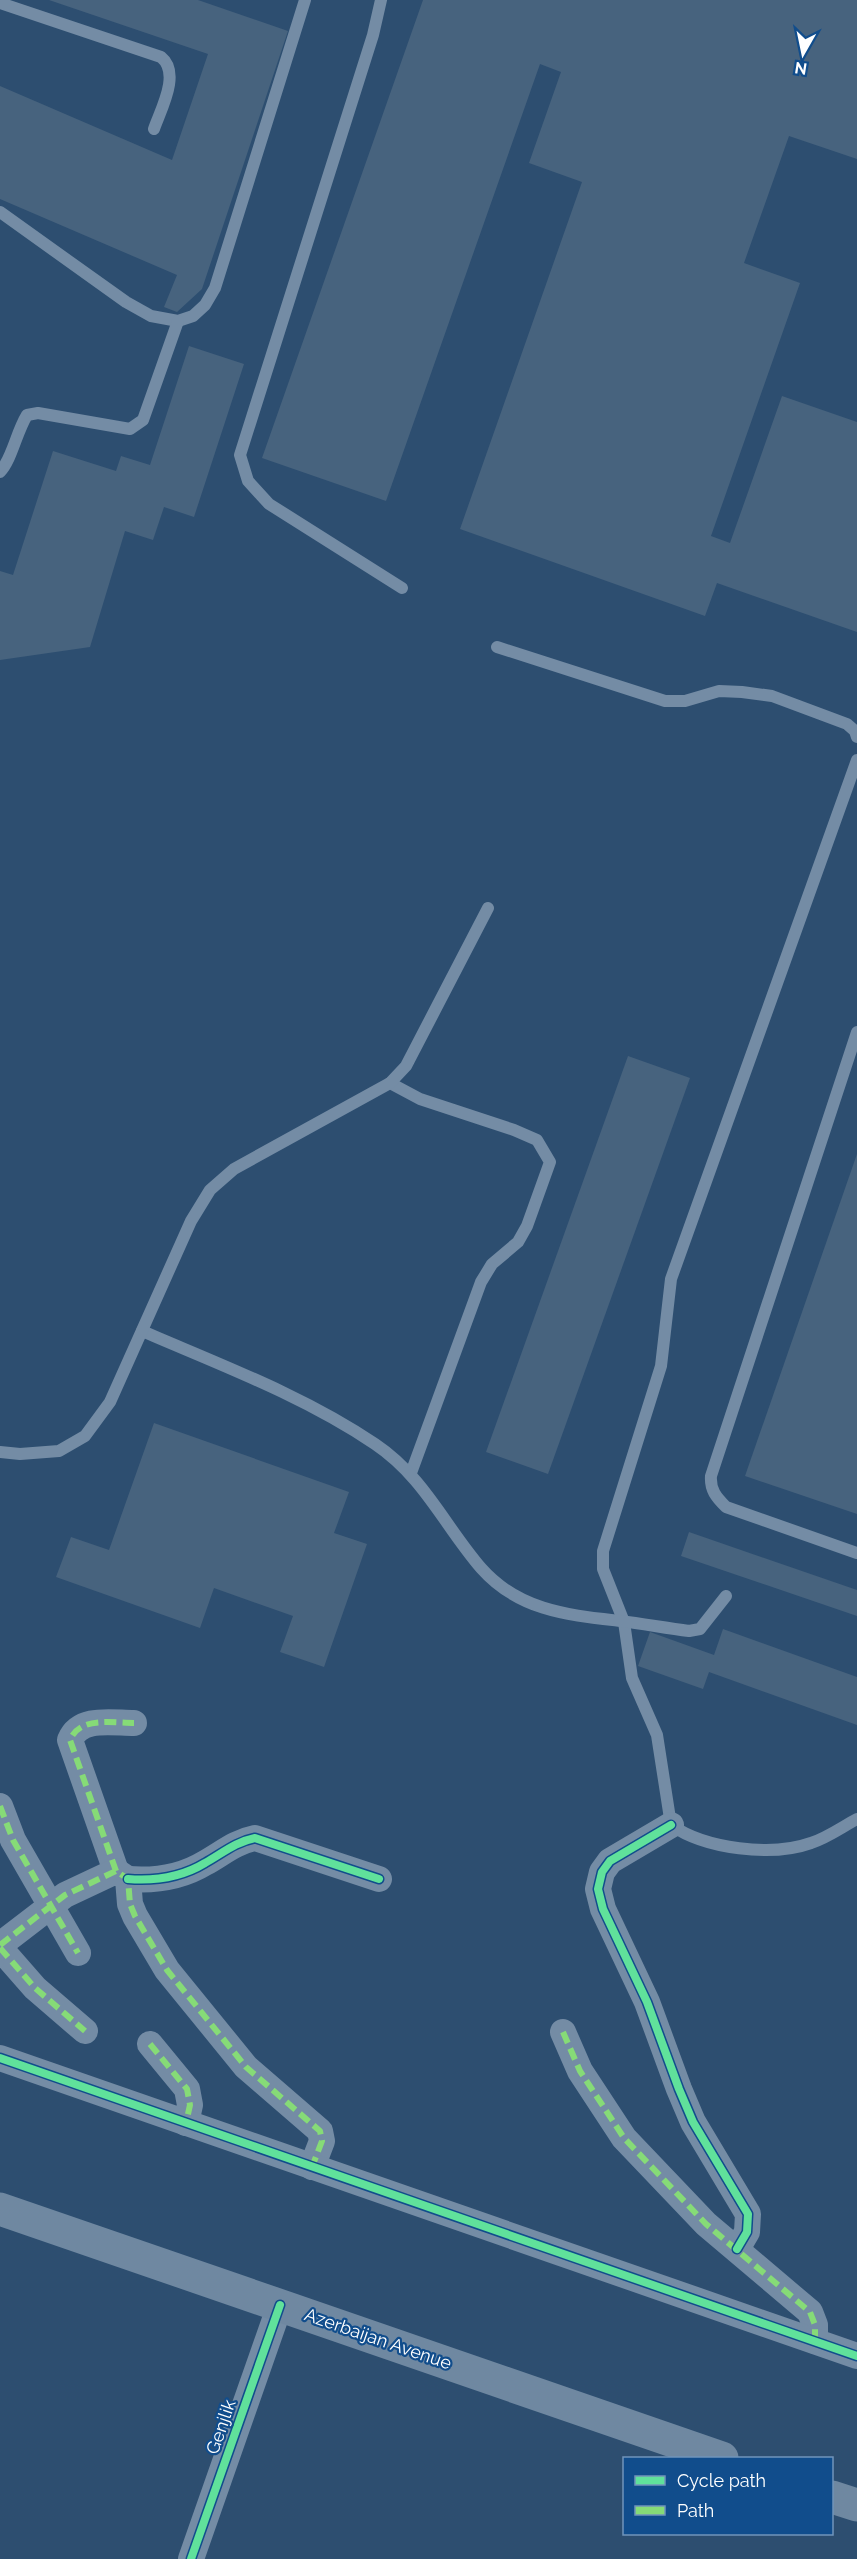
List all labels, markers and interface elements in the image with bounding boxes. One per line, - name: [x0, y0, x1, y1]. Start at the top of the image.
- north arrow: [773, 24, 833, 84]
- text: N: [793, 58, 808, 79]
- street label: Azerbaijan Avenue: [302, 2304, 455, 2374]
- street label: Genjlik: [201, 2396, 240, 2457]
- legend: [623, 2457, 833, 2535]
- text: Cycle path: [677, 2470, 766, 2491]
- text: Path: [677, 2500, 714, 2521]

